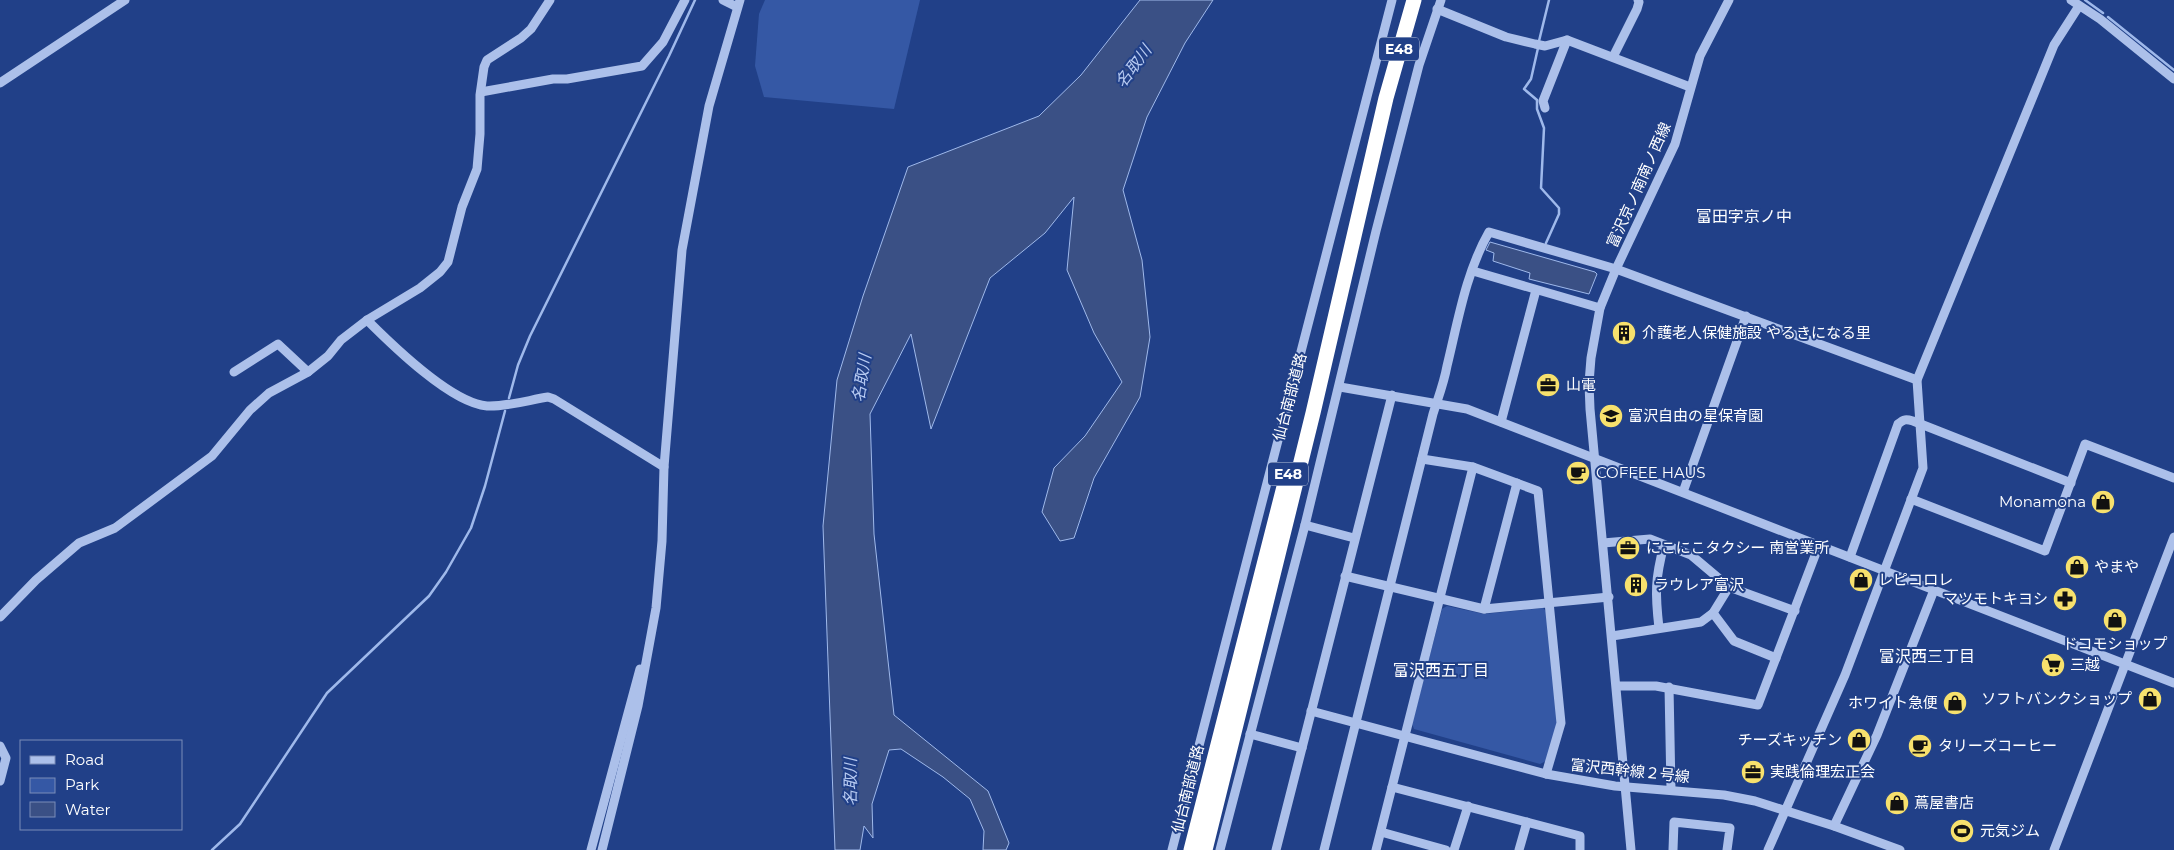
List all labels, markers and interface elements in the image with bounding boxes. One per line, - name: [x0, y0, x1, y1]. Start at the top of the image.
- road number: E48: [1379, 38, 1419, 61]
- water label: 名取川: [1111, 40, 1157, 91]
- street label: 富沢京ノ南南ノ西線: [1602, 119, 1675, 250]
- district label: 富田字京ノ中: [1696, 207, 1792, 226]
- building icon: 介護老人保健施設 やるきになる里: [1611, 320, 1637, 346]
- place label: 介護老人保健施設 やるきになる里: [1642, 323, 1871, 342]
- water label: 名取川: [848, 351, 875, 403]
- street label: 仙台南部道路: [1269, 351, 1310, 443]
- office icon: 山電: [1535, 372, 1561, 398]
- place label: 山電: [1566, 375, 1596, 394]
- school or university icon: 富沢自由の星保育園: [1598, 403, 1624, 429]
- place label: 富沢自由の星保育園: [1628, 406, 1763, 425]
- cafe icon: COFFEE HAUS: [1565, 460, 1591, 486]
- road number: E48: [1268, 462, 1308, 486]
- place label: COFFEE HAUS: [1596, 463, 1706, 482]
- shop icon: Monamona: [2090, 489, 2116, 515]
- place label: Monamona: [1999, 492, 2086, 511]
- office icon: にこにこタクシー 南営業所: [1615, 535, 1641, 561]
- place label: にこにこタクシー 南営業所: [1646, 538, 1829, 557]
- shop icon: やまや: [2064, 554, 2090, 580]
- place label: やまや: [2094, 557, 2139, 576]
- shop icon: レピコロレ: [1848, 567, 1874, 593]
- place label: レピコロレ: [1878, 570, 1953, 589]
- building icon: ラウレア富沢: [1623, 572, 1649, 598]
- place label: ラウレア富沢: [1654, 575, 1744, 594]
- pharmacy icon: マツモトキヨシ: [2052, 586, 2078, 612]
- place label: マツモトキヨシ: [1943, 589, 2048, 608]
- shop icon: ドコモショップ: [2102, 607, 2128, 633]
- place label: ドコモショップ: [2062, 634, 2168, 653]
- district label: 富沢西三丁目: [1879, 647, 1975, 666]
- supermarket icon: 三越: [2040, 652, 2066, 678]
- place label: 三越: [2070, 655, 2100, 674]
- district label: 富沢西五丁目: [1393, 661, 1489, 680]
- shop icon: ソフトバンクショップ: [2137, 686, 2163, 712]
- place label: ソフトバンクショップ: [1981, 689, 2132, 708]
- shop icon: ホワイト急便: [1942, 690, 1968, 716]
- place label: ホワイト急便: [1848, 693, 1938, 712]
- shop icon: チーズキッチン: [1846, 727, 1872, 753]
- place label: チーズキッチン: [1738, 730, 1842, 749]
- cafe icon: タリーズコーヒー: [1907, 733, 1933, 759]
- place label: タリーズコーヒー: [1938, 736, 2057, 755]
- legend: [20, 740, 182, 830]
- street label: 仙台南部道路: [1167, 743, 1208, 835]
- text: Road: [65, 750, 104, 769]
- street label: 富沢西幹線２号線: [1569, 755, 1691, 786]
- water label: 名取川: [841, 756, 860, 806]
- office icon: 実践倫理宏正会: [1740, 759, 1766, 785]
- place label: 実践倫理宏正会: [1770, 762, 1875, 781]
- text: Park: [65, 775, 99, 794]
- shop icon: 蔦屋書店: [1884, 790, 1910, 816]
- place label: 蔦屋書店: [1914, 793, 1974, 812]
- text: Water: [65, 800, 111, 819]
- sports icon: 元気ジム: [1949, 818, 1975, 844]
- place label: 元気ジム: [1980, 821, 2040, 840]

